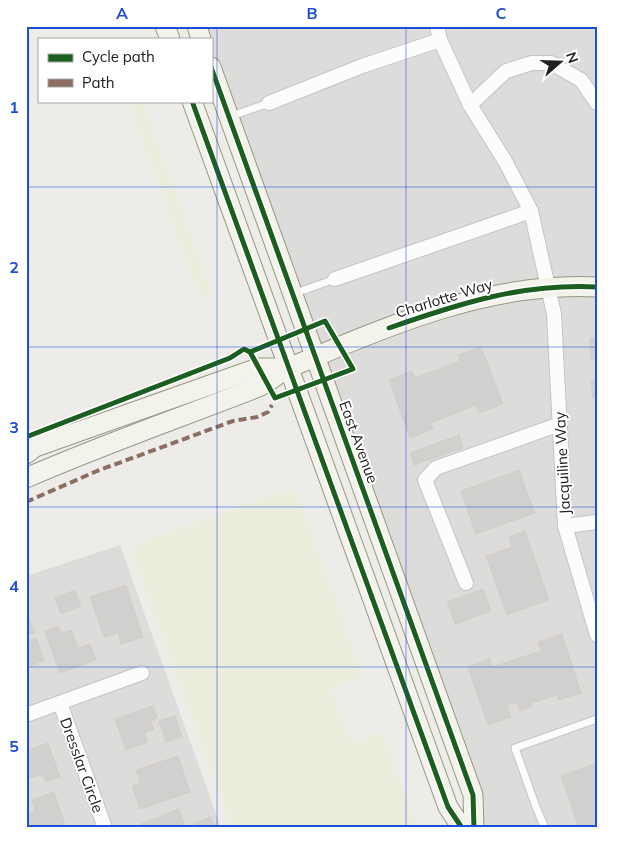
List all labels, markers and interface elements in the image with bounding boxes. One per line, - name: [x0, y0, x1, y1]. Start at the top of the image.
- text: A: [116, 3, 128, 23]
- text: B: [306, 3, 318, 23]
- text: C: [496, 3, 507, 23]
- legend: [38, 38, 212, 102]
- north arrow: [536, 38, 586, 88]
- text: Cycle path: [82, 47, 155, 66]
- text: N: [562, 50, 582, 66]
- text: Path: [82, 73, 114, 92]
- text: 1: [9, 97, 19, 117]
- text: 2: [9, 257, 19, 277]
- street label: Charlotte Way: [393, 274, 495, 322]
- street label: East Avenue: [335, 398, 383, 486]
- street label: Jacquiline Way: [550, 411, 574, 515]
- text: 3: [9, 417, 19, 437]
- text: 4: [9, 576, 19, 596]
- street label: Dresslar Circle: [56, 715, 108, 815]
- text: 5: [9, 736, 19, 756]

